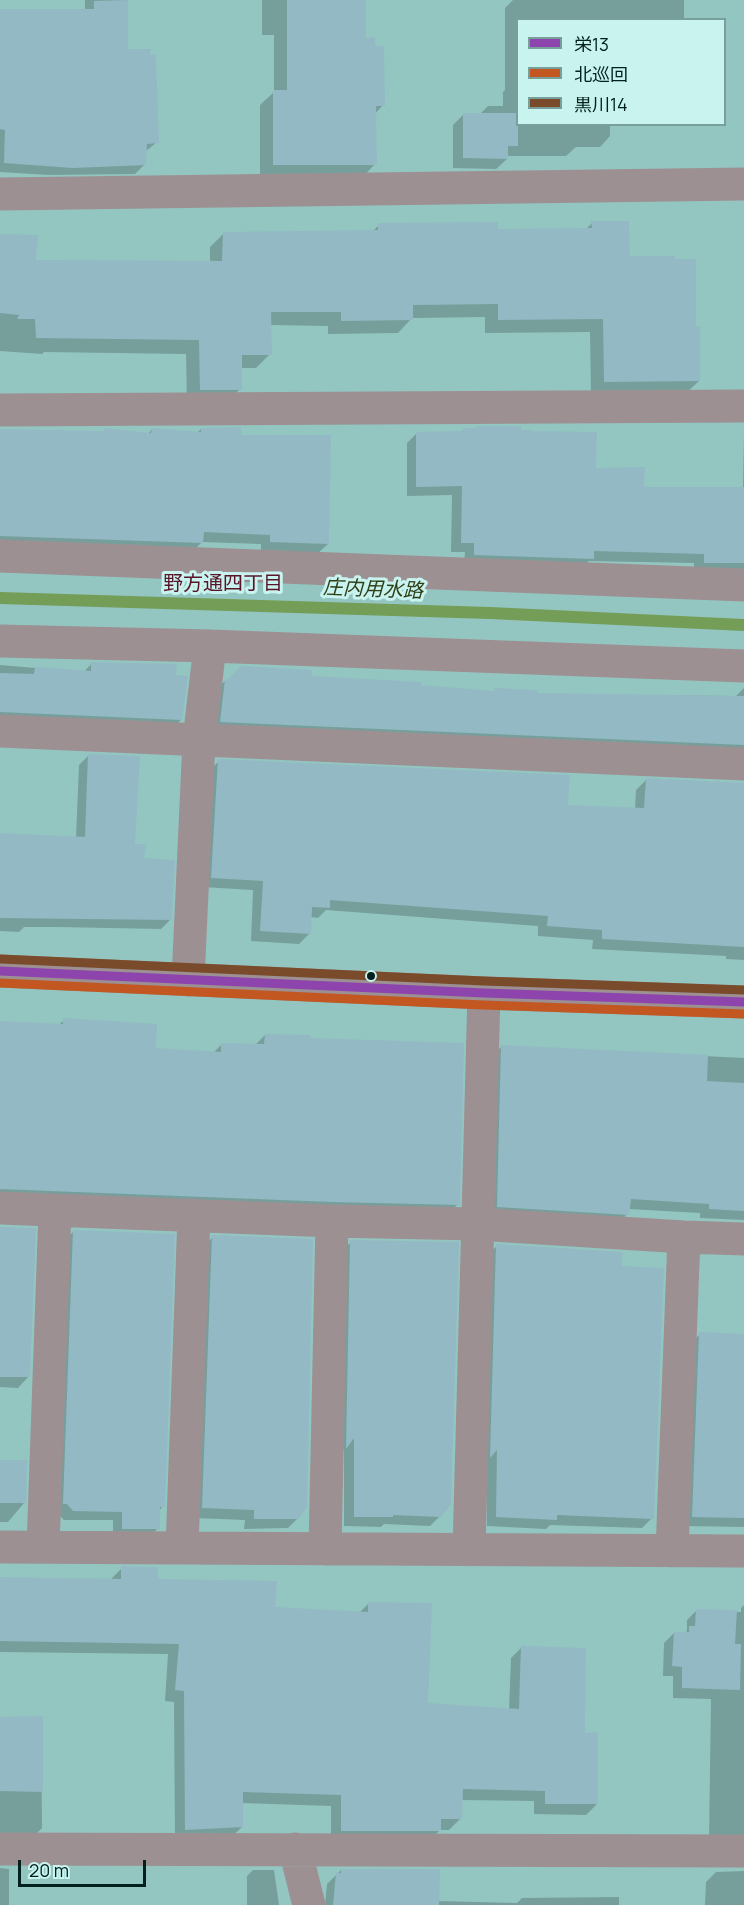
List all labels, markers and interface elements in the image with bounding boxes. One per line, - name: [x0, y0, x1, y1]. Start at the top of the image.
- legend: [516, 18, 726, 126]
- text: 栄13: [574, 32, 609, 56]
- text: 北巡回: [574, 62, 628, 86]
- text: 黒川14: [574, 92, 628, 116]
- district label: 野方通四丁目: [163, 572, 283, 596]
- water label: 庄内用水路: [323, 576, 423, 604]
- unlabelled marker: [365, 970, 377, 982]
- scale bar: [21, 1848, 148, 1886]
- text: 20 m: [29, 1858, 69, 1882]

